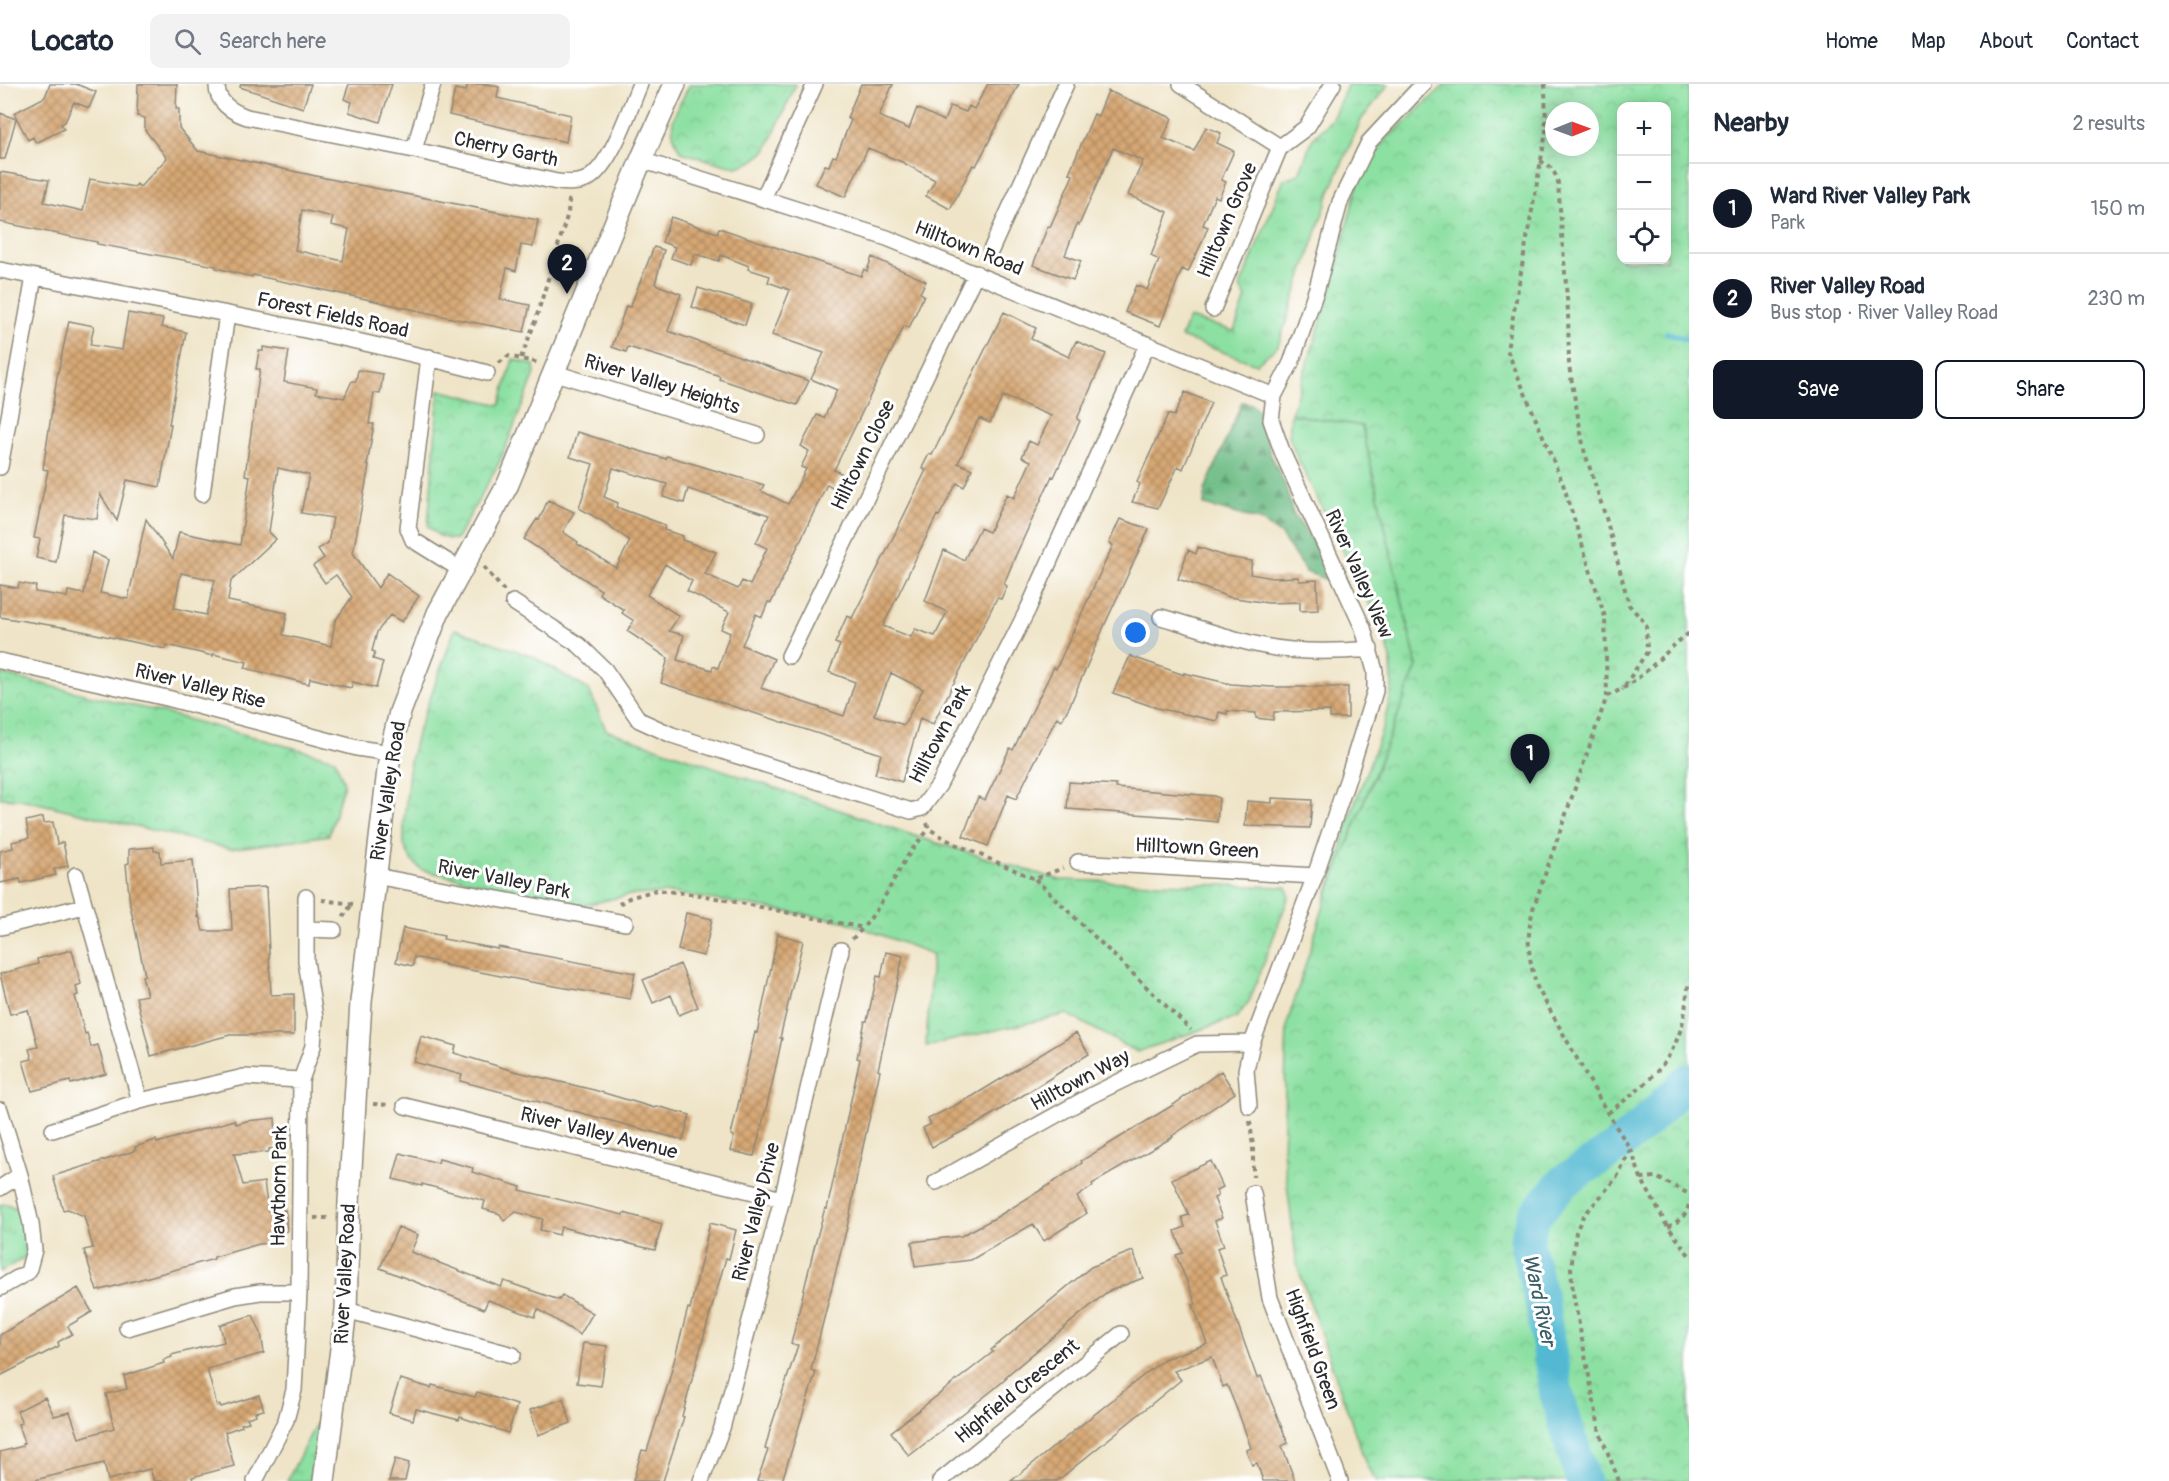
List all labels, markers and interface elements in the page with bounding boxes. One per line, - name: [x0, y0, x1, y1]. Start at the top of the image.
- search box: [150, 14, 570, 68]
- text: Locato: [30, 24, 114, 59]
- icon: search: [171, 25, 204, 58]
- text: Search here: [219, 27, 326, 55]
- text: Home: [1825, 28, 1878, 55]
- text: Map: [1911, 28, 1946, 55]
- text: About: [1979, 28, 2033, 55]
- text: Contact: [2066, 28, 2139, 55]
- north arrow: [1545, 102, 1599, 156]
- map controls: [1617, 102, 1671, 264]
- button: +: [1617, 102, 1671, 156]
- text: Nearby: [1713, 107, 1789, 139]
- text: 2 results: [2073, 111, 2145, 136]
- street label: Cherry Garth: [452, 126, 560, 172]
- button: −: [1617, 156, 1671, 210]
- street label: Hilltown Grove: [1191, 158, 1263, 282]
- text: Ward River Valley Park: [1770, 182, 1970, 210]
- text: 1: [1729, 196, 1736, 221]
- text: 150 m: [2091, 196, 2145, 221]
- button: locate: [1617, 210, 1671, 264]
- text: Park: [1770, 210, 1805, 235]
- street label: Hilltown Road: [911, 215, 1027, 281]
- pin: 2: [548, 244, 586, 294]
- text: River Valley Road: [1770, 272, 1925, 300]
- text: 2: [1727, 286, 1738, 311]
- text: 230 m: [2088, 286, 2145, 311]
- street label: Forest Fields Road: [255, 287, 411, 343]
- text: Bus stop · River Valley Road: [1770, 300, 1998, 325]
- street label: River Valley Heights: [581, 348, 743, 420]
- button: Save: [1713, 360, 1923, 419]
- button: Share: [1935, 360, 2145, 419]
- street label: Hilltown Close: [825, 395, 901, 514]
- street label: River Valley View: [1319, 506, 1399, 643]
- your location: [1121, 618, 1150, 647]
- street label: River Valley Rise: [132, 658, 268, 714]
- street label: Hilltown Park: [903, 680, 977, 788]
- street label: River Valley Road: [365, 719, 411, 863]
- pin: 1: [1510, 734, 1550, 784]
- street label: Hilltown Green: [1134, 832, 1260, 864]
- street label: River Valley Park: [436, 854, 573, 904]
- street label: Hilltown Way: [1026, 1043, 1134, 1116]
- street label: River Valley Avenue: [518, 1101, 680, 1165]
- street label: Hawthorn Park: [265, 1124, 293, 1247]
- street label: River Valley Drive: [727, 1140, 785, 1284]
- street label: River Valley Road: [329, 1203, 361, 1345]
- water label: Ward River: [1516, 1251, 1562, 1351]
- street label: Highfield Green: [1280, 1285, 1346, 1413]
- street label: Highfield Crescent: [950, 1333, 1085, 1449]

